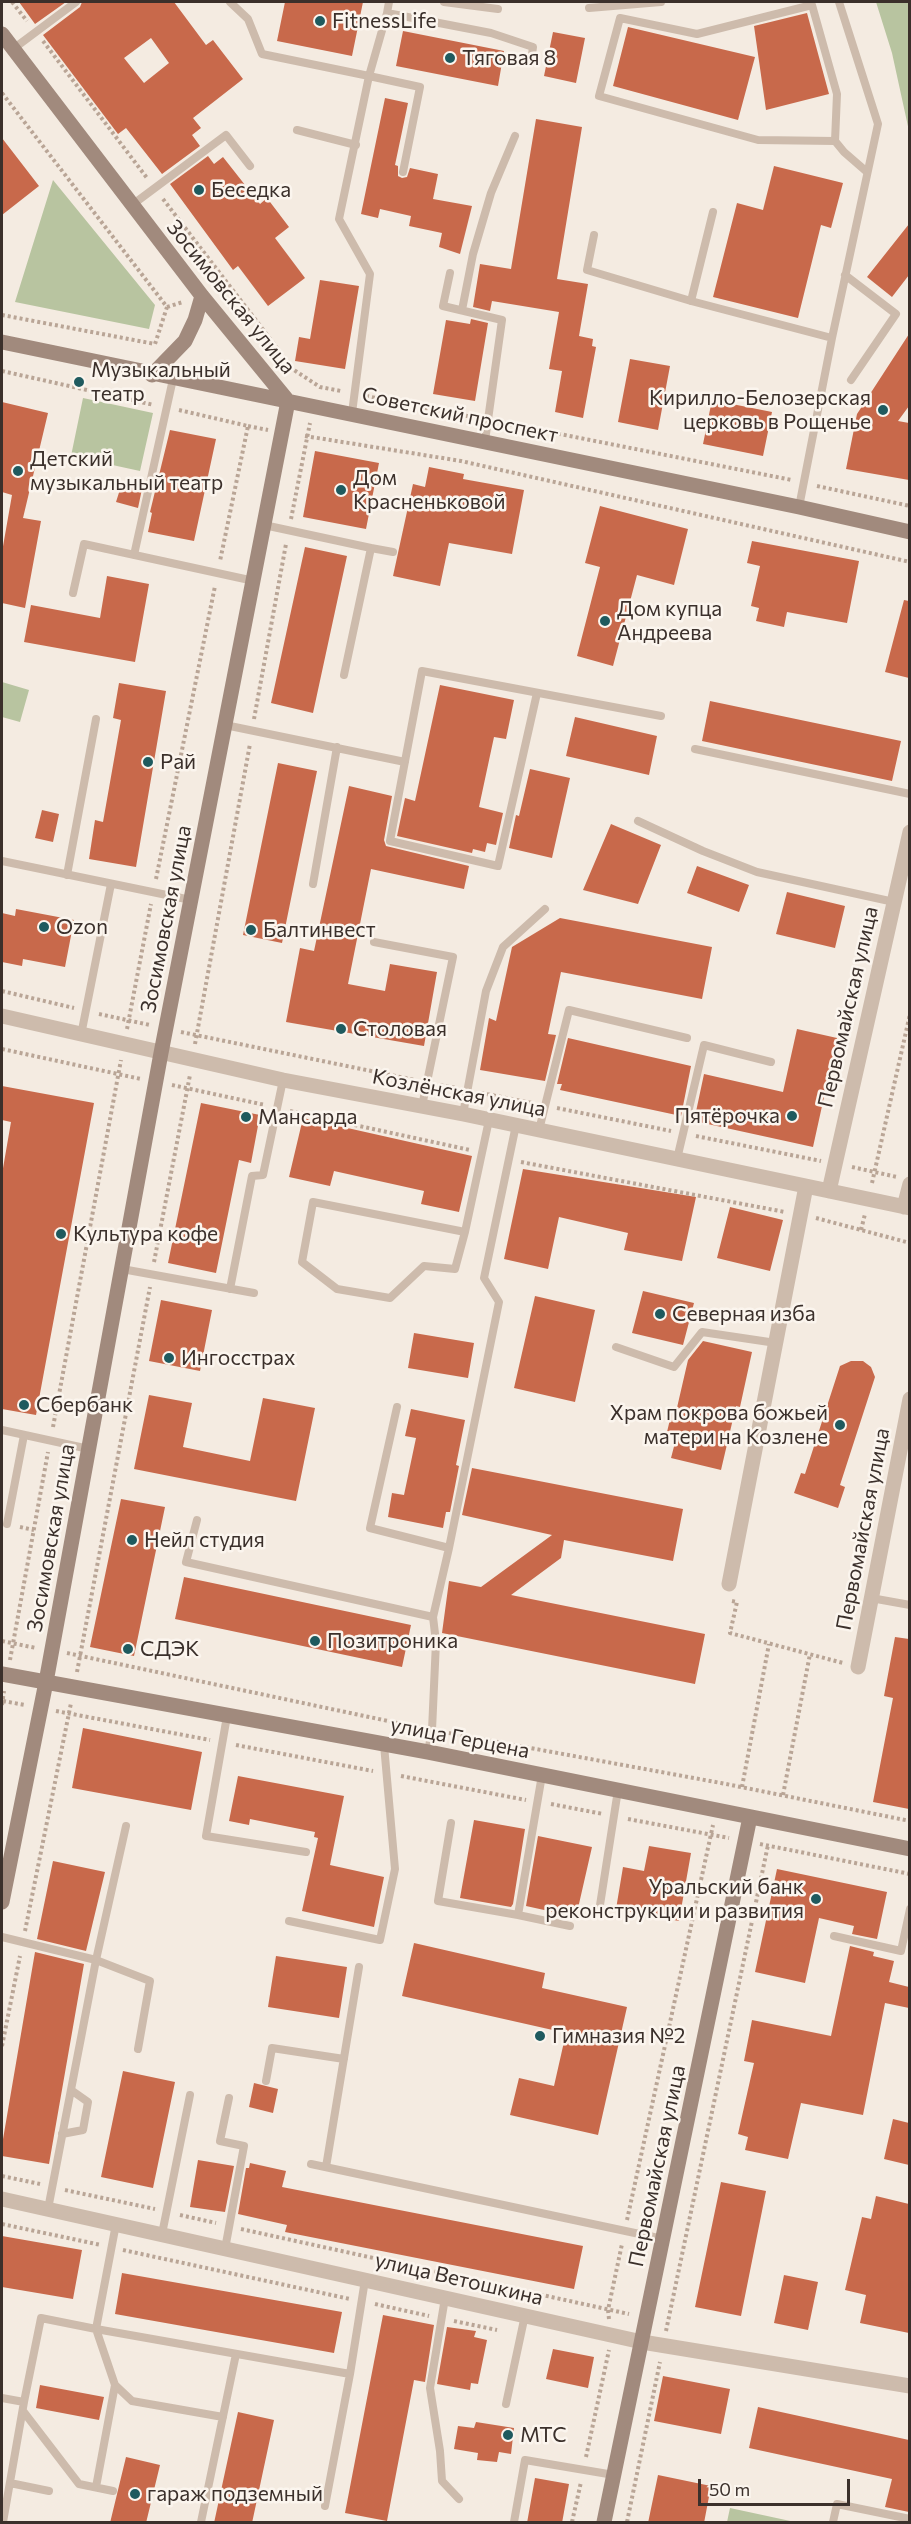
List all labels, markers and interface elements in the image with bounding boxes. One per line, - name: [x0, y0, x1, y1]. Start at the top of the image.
- place label: FitnessLife: [332, 8, 437, 34]
- marker: FitnessLife: [313, 14, 327, 28]
- place label: Тяговая 8: [462, 45, 556, 71]
- marker: Тяговая 8: [443, 51, 457, 65]
- place label: Беседка: [211, 177, 291, 203]
- marker: Беседка: [192, 183, 206, 197]
- street label: Зосимовская улица: [161, 215, 301, 379]
- place label: Музыкальный театр: [91, 357, 231, 407]
- marker: Музыкальный театр: [72, 375, 86, 389]
- street label: Советский проспект: [360, 382, 560, 448]
- place label: Кирилло-Белозерская церковь в Рощенье: [649, 385, 871, 435]
- marker: Кирилло-Белозерская церковь в Рощенье: [876, 403, 890, 417]
- place label: Детский музыкальный театр: [30, 446, 223, 496]
- marker: Детский музыкальный театр: [11, 464, 25, 478]
- place label: Дом Красненьковой: [353, 465, 505, 515]
- marker: Дом Красненьковой: [334, 483, 348, 497]
- place label: Дом купца Андреева: [617, 596, 722, 646]
- marker: Дом купца Андреева: [598, 614, 612, 628]
- place label: Рай: [160, 749, 196, 775]
- marker: Рай: [141, 755, 155, 769]
- street label: Зосимовская улица: [135, 823, 197, 1015]
- street label: Первомайская улица: [813, 904, 883, 1110]
- place label: Ozon: [56, 914, 108, 940]
- place label: Балтинвест: [263, 917, 376, 943]
- marker: Ozon: [37, 920, 51, 934]
- marker: Балтинвест: [244, 923, 258, 937]
- place label: Столовая: [353, 1016, 447, 1042]
- marker: Столовая: [334, 1022, 348, 1036]
- street label: Козлёнская улица: [370, 1064, 548, 1122]
- place label: Пятёрочка: [674, 1103, 780, 1129]
- place label: Мансарда: [258, 1104, 357, 1130]
- marker: Пятёрочка: [785, 1109, 799, 1123]
- marker: Мансарда: [239, 1110, 253, 1124]
- place label: Культура кофе: [73, 1221, 218, 1247]
- marker: Культура кофе: [54, 1227, 68, 1241]
- place label: Северная изба: [672, 1301, 816, 1327]
- marker: Северная изба: [653, 1307, 667, 1321]
- place label: Ингосстрах: [181, 1345, 295, 1371]
- marker: Ингосстрах: [162, 1351, 176, 1365]
- place label: Сбербанк: [36, 1392, 133, 1418]
- marker: Сбербанк: [17, 1398, 31, 1412]
- place label: Храм покрова божьей матери на Козлене: [610, 1400, 828, 1450]
- marker: Храм покрова божьей матери на Козлене: [833, 1418, 847, 1432]
- street label: Первомайская улица: [831, 1426, 895, 1632]
- street label: Зосимовская улица: [22, 1442, 80, 1634]
- place label: Нейл студия: [144, 1527, 265, 1553]
- marker: Нейл студия: [125, 1533, 139, 1547]
- place label: Позитроника: [327, 1628, 458, 1654]
- marker: Позитроника: [308, 1634, 322, 1648]
- place label: СДЭК: [140, 1636, 199, 1662]
- marker: СДЭК: [121, 1642, 135, 1656]
- street label: улица Герцена: [388, 1712, 532, 1764]
- place label: Уральский банк реконструкции и развития: [545, 1874, 804, 1924]
- marker: Уральский банк реконструкции и развития: [809, 1892, 823, 1906]
- place label: Гимназия №2: [552, 2023, 685, 2049]
- marker: Гимназия №2: [533, 2029, 547, 2043]
- street label: Первомайская улица: [623, 2063, 691, 2269]
- street label: улица Ветошкина: [372, 2247, 546, 2311]
- place label: МТС: [520, 2422, 567, 2448]
- marker: МТС: [501, 2428, 515, 2442]
- scale bar: [701, 2467, 852, 2505]
- text: 50 m: [709, 2478, 750, 2500]
- place label: гараж подземный: [147, 2481, 323, 2507]
- marker: гараж подземный: [128, 2487, 142, 2501]

